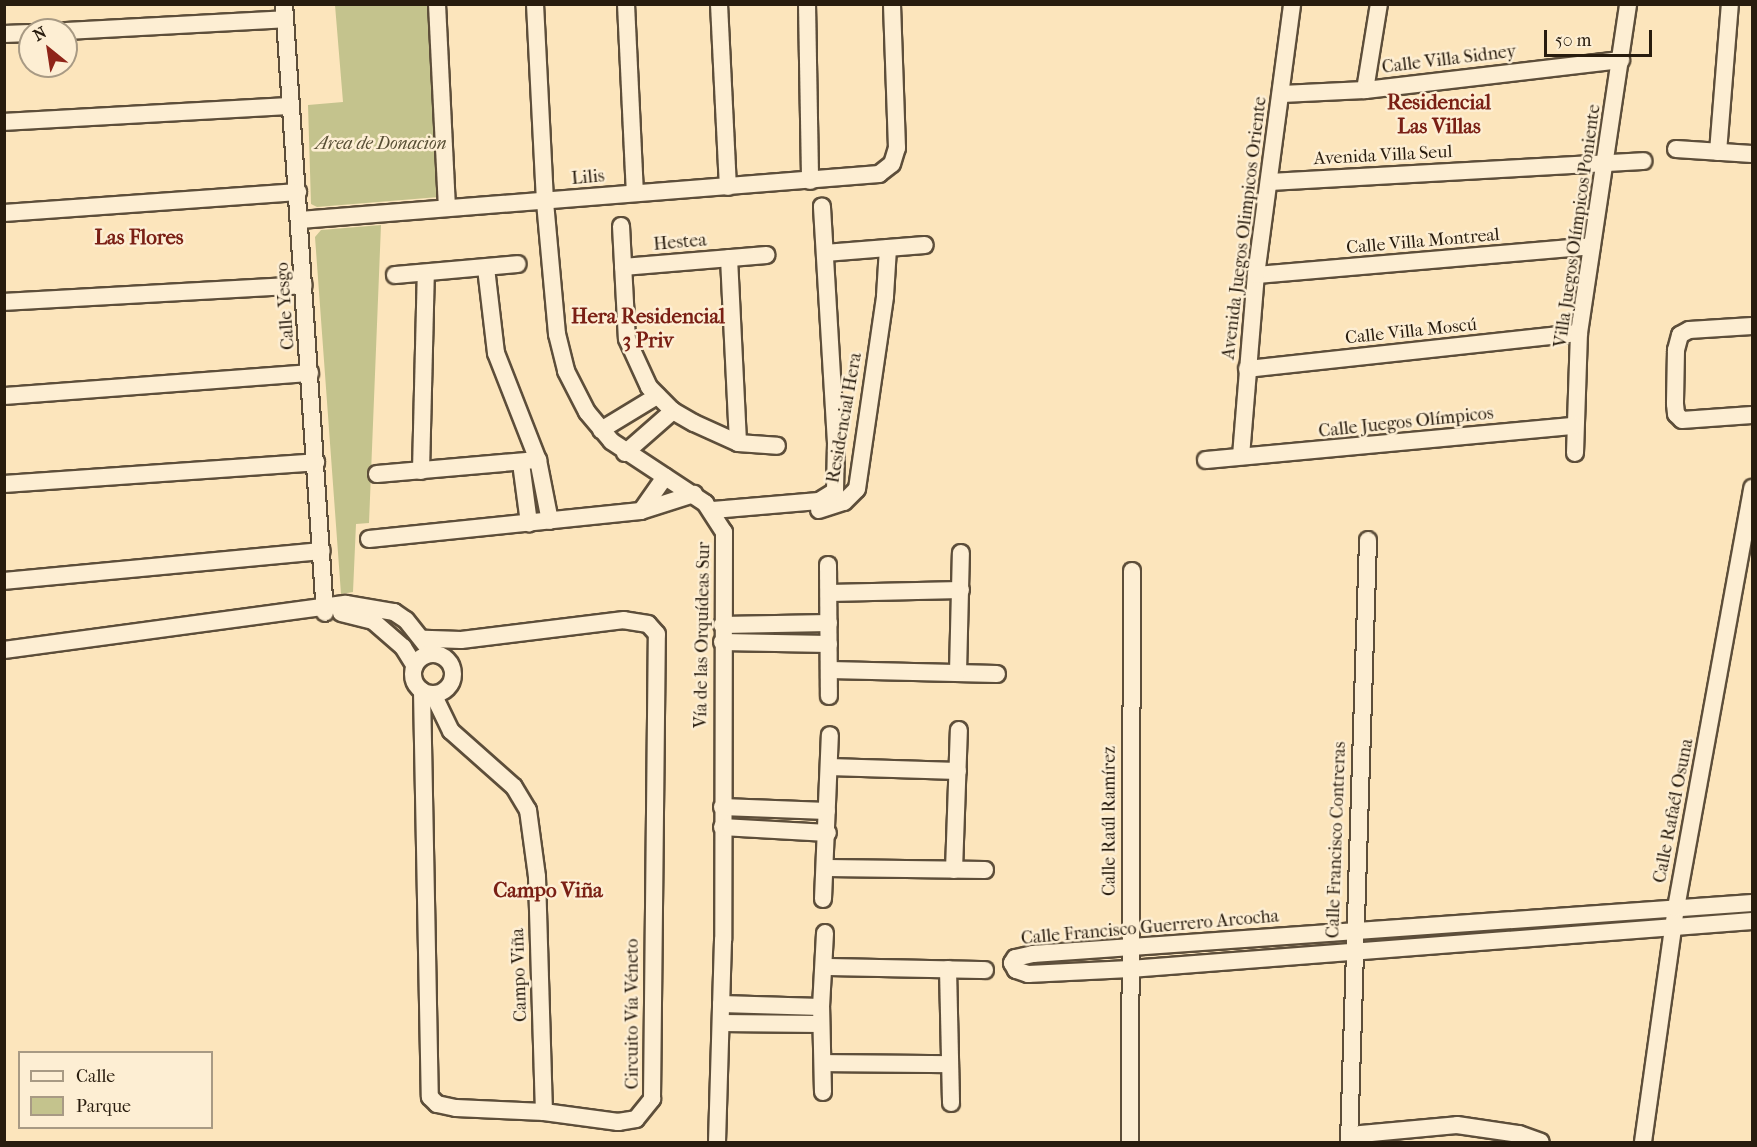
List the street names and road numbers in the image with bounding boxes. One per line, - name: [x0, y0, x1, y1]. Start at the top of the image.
- street label: Calle Villa Sidney: [1381, 41, 1517, 79]
- street label: Avenida Juegos Olimpicos Oriente: [1218, 95, 1272, 361]
- street label: Villa Juegos Olímpicos Poniente: [1550, 103, 1606, 349]
- street label: Avenida Villa Seul: [1313, 142, 1453, 170]
- street label: Lilis: [571, 166, 605, 190]
- street label: Calle Villa Montreal: [1345, 225, 1501, 259]
- street label: Hestea: [653, 230, 707, 256]
- street label: Calle Yesgo: [272, 261, 300, 351]
- street label: Calle Villa Moscú: [1344, 314, 1478, 350]
- street label: Residencial Hera: [823, 351, 867, 485]
- street label: Calle Juegos Olímpicos: [1317, 403, 1495, 443]
- street label: Vía de las Orquídeas Sur: [691, 542, 715, 728]
- street label: Calle Rafaél Osuna: [1649, 737, 1699, 885]
- street label: Calle Francisco Contreras: [1323, 741, 1351, 939]
- street label: Calle Raúl Ramírez: [1099, 746, 1121, 896]
- street label: Calle Francisco Guerrero Arcocha: [1020, 906, 1280, 950]
- street label: Campo Viña: [508, 928, 532, 1022]
- street label: Circuito Vía Véneto: [622, 939, 644, 1089]

